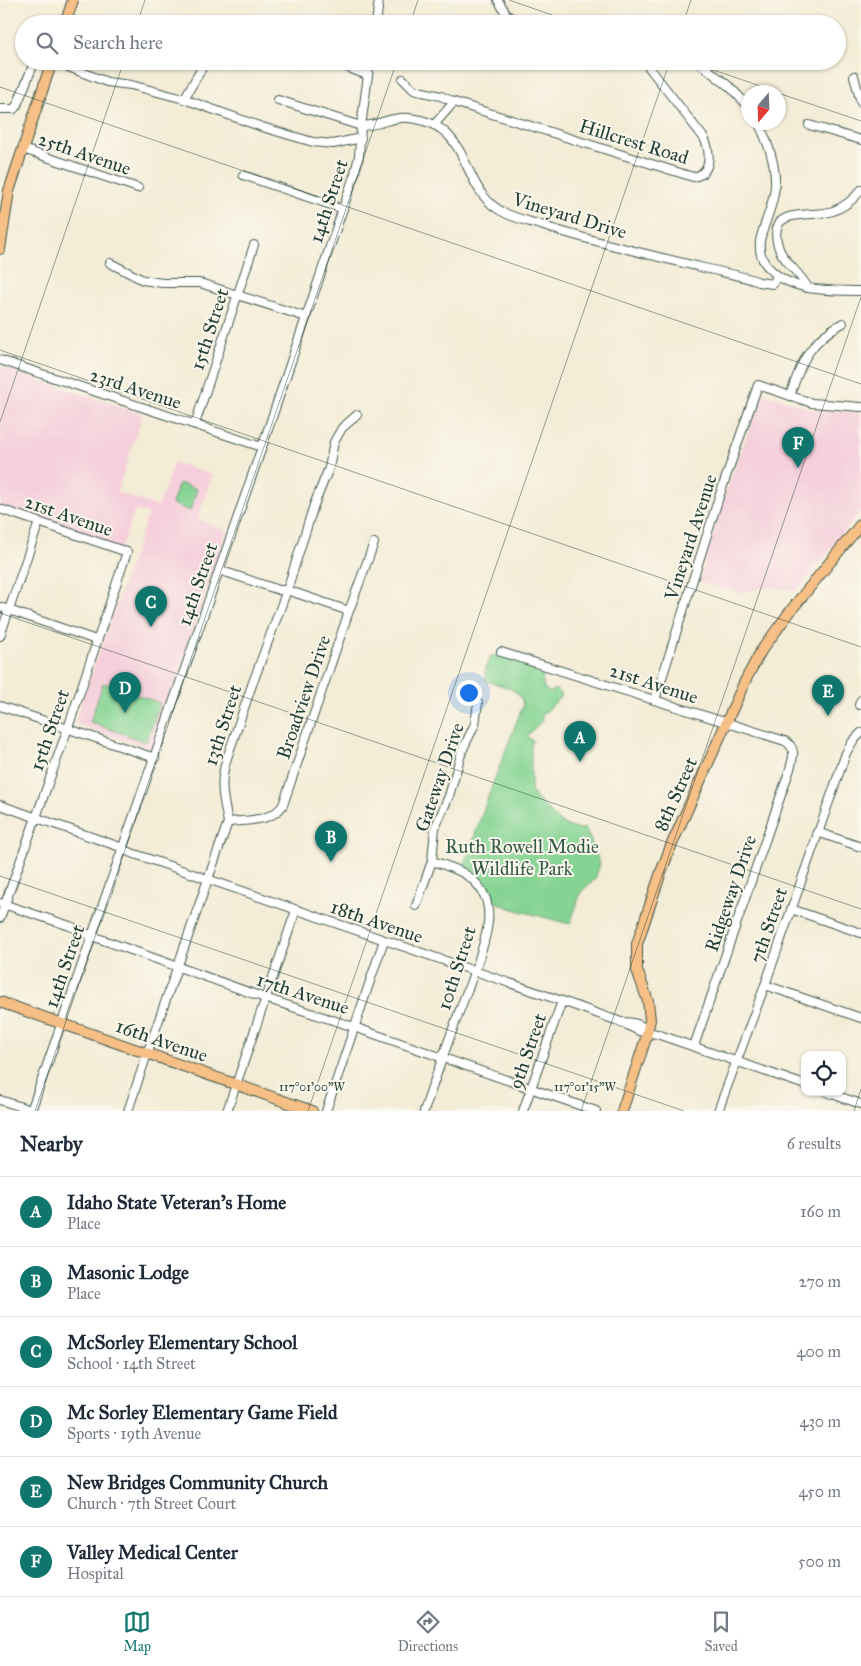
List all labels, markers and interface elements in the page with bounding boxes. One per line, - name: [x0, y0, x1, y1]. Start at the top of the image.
- search box: [15, 15, 846, 70]
- icon: search: [33, 29, 61, 57]
- text: Search here: [73, 31, 163, 54]
- north arrow: [741, 85, 786, 130]
- street label: Hillcrest Road: [576, 114, 692, 169]
- street label: 25th Avenue: [35, 127, 134, 180]
- street label: 14th Street: [304, 156, 353, 246]
- street label: Vineyard Drive: [509, 187, 630, 244]
- street label: 15th Street: [185, 285, 234, 373]
- street label: 23rd Avenue: [87, 363, 185, 414]
- pin: F: [782, 427, 814, 468]
- street label: Vineyard Avenue: [659, 471, 722, 604]
- street label: 21st Avenue: [22, 490, 116, 541]
- street label: 14th Street: [172, 539, 223, 629]
- pin: C: [135, 586, 167, 627]
- street label: Broadview Drive: [272, 632, 335, 762]
- street label: 21st Avenue: [607, 658, 701, 709]
- pin: D: [109, 672, 141, 713]
- pin: E: [812, 675, 844, 716]
- your location: [456, 680, 482, 706]
- street label: 13th Street: [199, 682, 246, 769]
- street label: 15th Street: [25, 686, 74, 774]
- street label: Gateway Drive: [410, 720, 469, 835]
- pin: A: [564, 721, 596, 762]
- street label: 8th Street: [649, 753, 702, 835]
- pin: B: [315, 821, 347, 862]
- street label: Ridgeway Drive: [700, 832, 762, 955]
- park label: Ruth Rowell Modie Wildlife Park: [445, 835, 599, 880]
- street label: 7th Street: [745, 884, 792, 966]
- street label: 18th Avenue: [328, 895, 426, 948]
- street label: 14th Street: [39, 921, 90, 1011]
- street label: 10th Street: [432, 923, 481, 1013]
- street label: 17th Avenue: [254, 968, 352, 1019]
- street label: 9th Street: [504, 1010, 551, 1092]
- street label: 16th Avenue: [113, 1014, 211, 1067]
- map controls: [801, 1051, 846, 1096]
- button: locate: [801, 1051, 846, 1096]
- text: 117°01'00"W: [279, 1080, 345, 1094]
- text: 117°01'15"W: [554, 1080, 617, 1094]
- text: Nearby: [20, 1131, 83, 1157]
- text: 6 results: [787, 1134, 841, 1153]
- text: Idaho State Veteran's Home: [67, 1191, 286, 1214]
- text: A: [31, 1202, 41, 1221]
- text: 160 m: [800, 1202, 841, 1221]
- text: Place: [67, 1214, 101, 1233]
- text: Masonic Lodge: [67, 1261, 189, 1284]
- text: B: [31, 1272, 41, 1291]
- text: 270 m: [799, 1272, 841, 1291]
- text: Place: [67, 1284, 101, 1303]
- text: McSorley Elementary School: [67, 1331, 297, 1354]
- text: C: [31, 1342, 41, 1361]
- text: 400 m: [797, 1342, 841, 1361]
- text: School · 14th Street: [67, 1354, 196, 1373]
- text: Mc Sorley Elementary Game Field: [67, 1401, 337, 1424]
- text: D: [30, 1412, 42, 1431]
- text: 430 m: [799, 1412, 841, 1431]
- text: Sports · 19th Avenue: [67, 1424, 201, 1443]
- text: New Bridges Community Church: [67, 1471, 328, 1494]
- text: E: [30, 1482, 42, 1501]
- text: 450 m: [798, 1482, 841, 1501]
- text: Church · 7th Street Court: [67, 1494, 236, 1513]
- text: Valley Medical Center: [67, 1541, 238, 1564]
- text: F: [31, 1552, 41, 1571]
- text: 500 m: [798, 1552, 841, 1571]
- text: Hospital: [67, 1564, 124, 1583]
- tab: Map: [123, 1608, 151, 1655]
- tab: Directions: [398, 1608, 458, 1655]
- tab: Saved: [705, 1608, 738, 1655]

